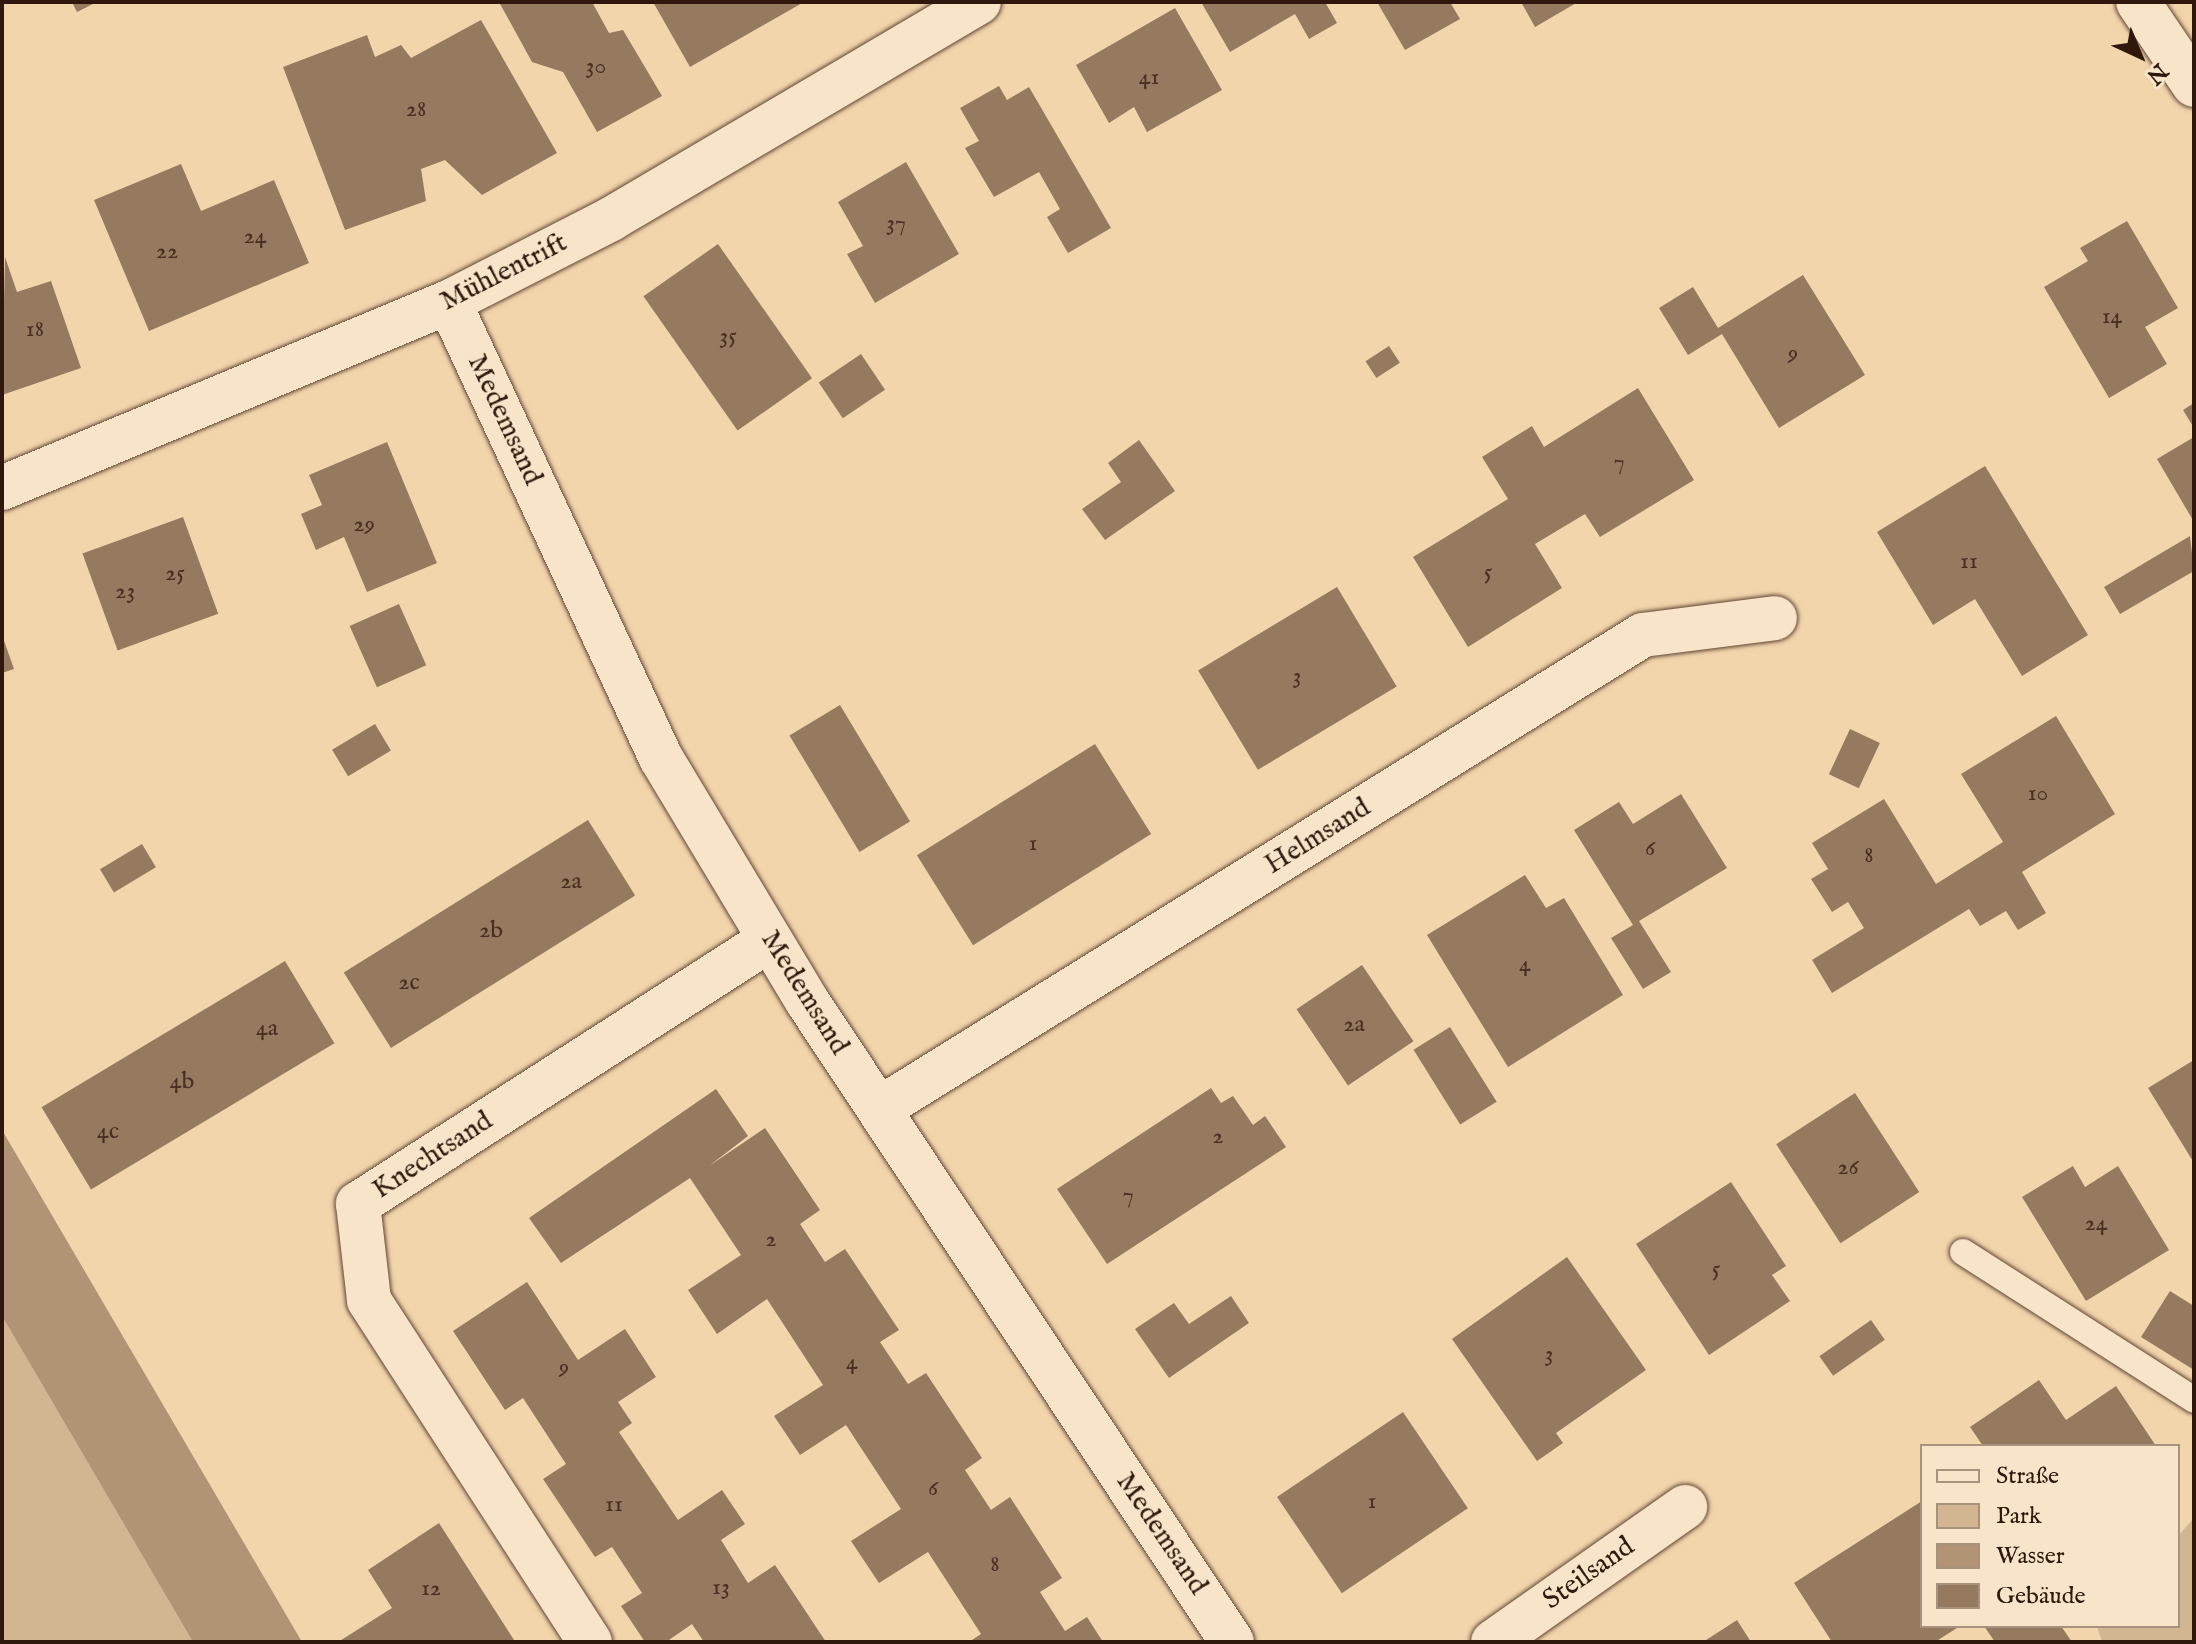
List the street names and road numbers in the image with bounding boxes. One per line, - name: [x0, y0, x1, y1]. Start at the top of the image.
- street label: Mühlentrift: [435, 227, 573, 319]
- street label: Medemsand: [459, 349, 549, 491]
- street label: Helmsand: [1259, 792, 1377, 882]
- street label: Medemsand: [753, 925, 855, 1061]
- street label: Knechtsand: [367, 1105, 499, 1207]
- street label: Medemsand: [1108, 1467, 1214, 1601]
- street label: Steilsand: [1537, 1530, 1641, 1618]

